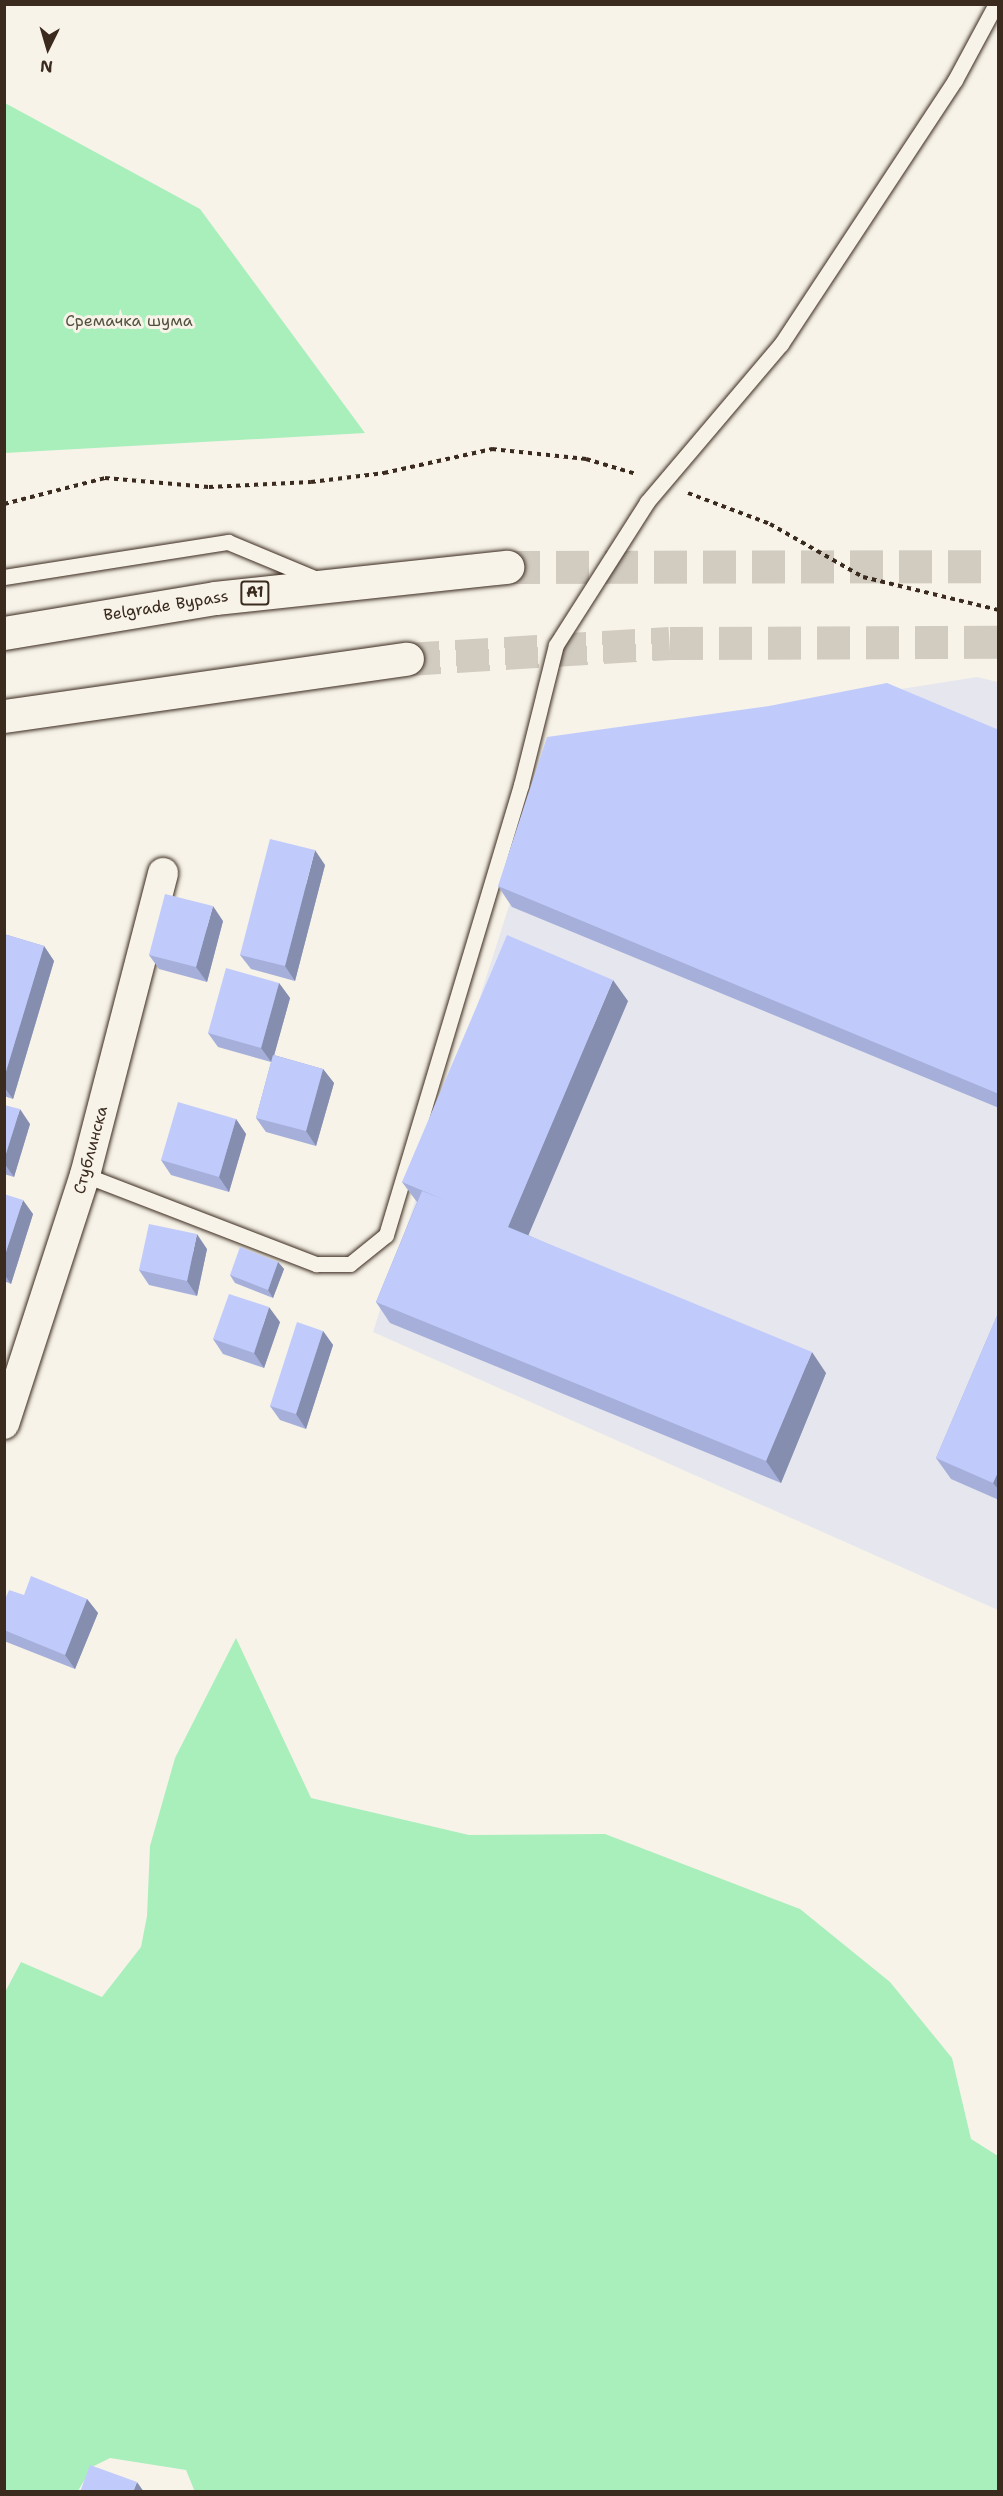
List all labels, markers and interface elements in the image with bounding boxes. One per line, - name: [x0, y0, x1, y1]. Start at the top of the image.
- north arrow: [18, 18, 78, 78]
- text: N: [39, 55, 54, 77]
- park label: Сремачка шума: [65, 311, 193, 331]
- road number: A1: [240, 581, 270, 605]
- street label: Belgrade Bypass: [102, 587, 230, 625]
- street label: Стублинска: [70, 1104, 112, 1196]

